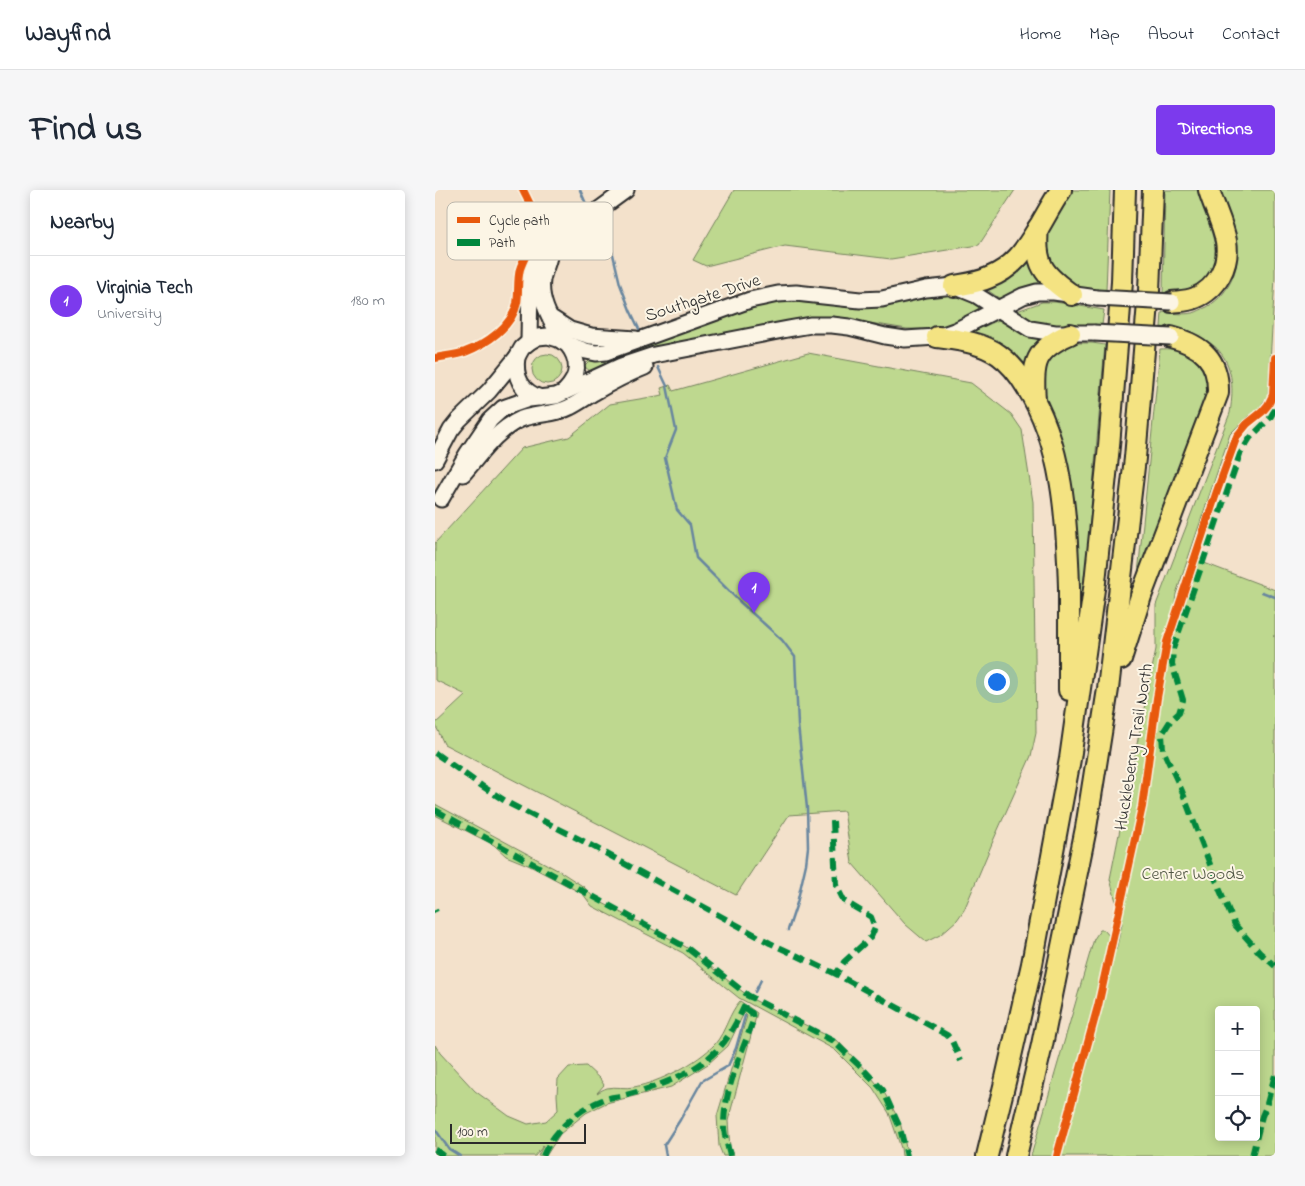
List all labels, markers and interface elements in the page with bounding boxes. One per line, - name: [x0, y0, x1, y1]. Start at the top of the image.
- text: Wayfind: [25, 17, 111, 52]
- text: Home: [1020, 22, 1061, 48]
- text: Map: [1089, 22, 1120, 48]
- text: About: [1148, 22, 1194, 48]
- text: Contact: [1222, 22, 1280, 48]
- text: Find us: [30, 105, 142, 156]
- button: Directions: [1156, 105, 1275, 155]
- legend: [447, 202, 613, 260]
- text: Nearby: [50, 208, 114, 238]
- text: Cycle path: [489, 211, 550, 233]
- text: Path: [489, 233, 515, 254]
- street label: Southgate Drive: [642, 268, 765, 331]
- text: Virginia Tech: [97, 275, 193, 302]
- text: 1: [63, 289, 69, 313]
- text: 180 m: [351, 289, 385, 313]
- text: University: [97, 302, 162, 326]
- pin: 1: [738, 572, 770, 613]
- street label: Huckleberry Trail North: [1109, 662, 1161, 832]
- your location: [984, 669, 1010, 695]
- park label: Center Woods: [1142, 862, 1244, 888]
- map controls: [1215, 1006, 1260, 1141]
- button: +: [1215, 1006, 1260, 1051]
- button: −: [1215, 1051, 1260, 1096]
- button: locate: [1215, 1096, 1260, 1141]
- scale bar: [450, 1121, 586, 1144]
- text: 100 m: [457, 1122, 488, 1143]

